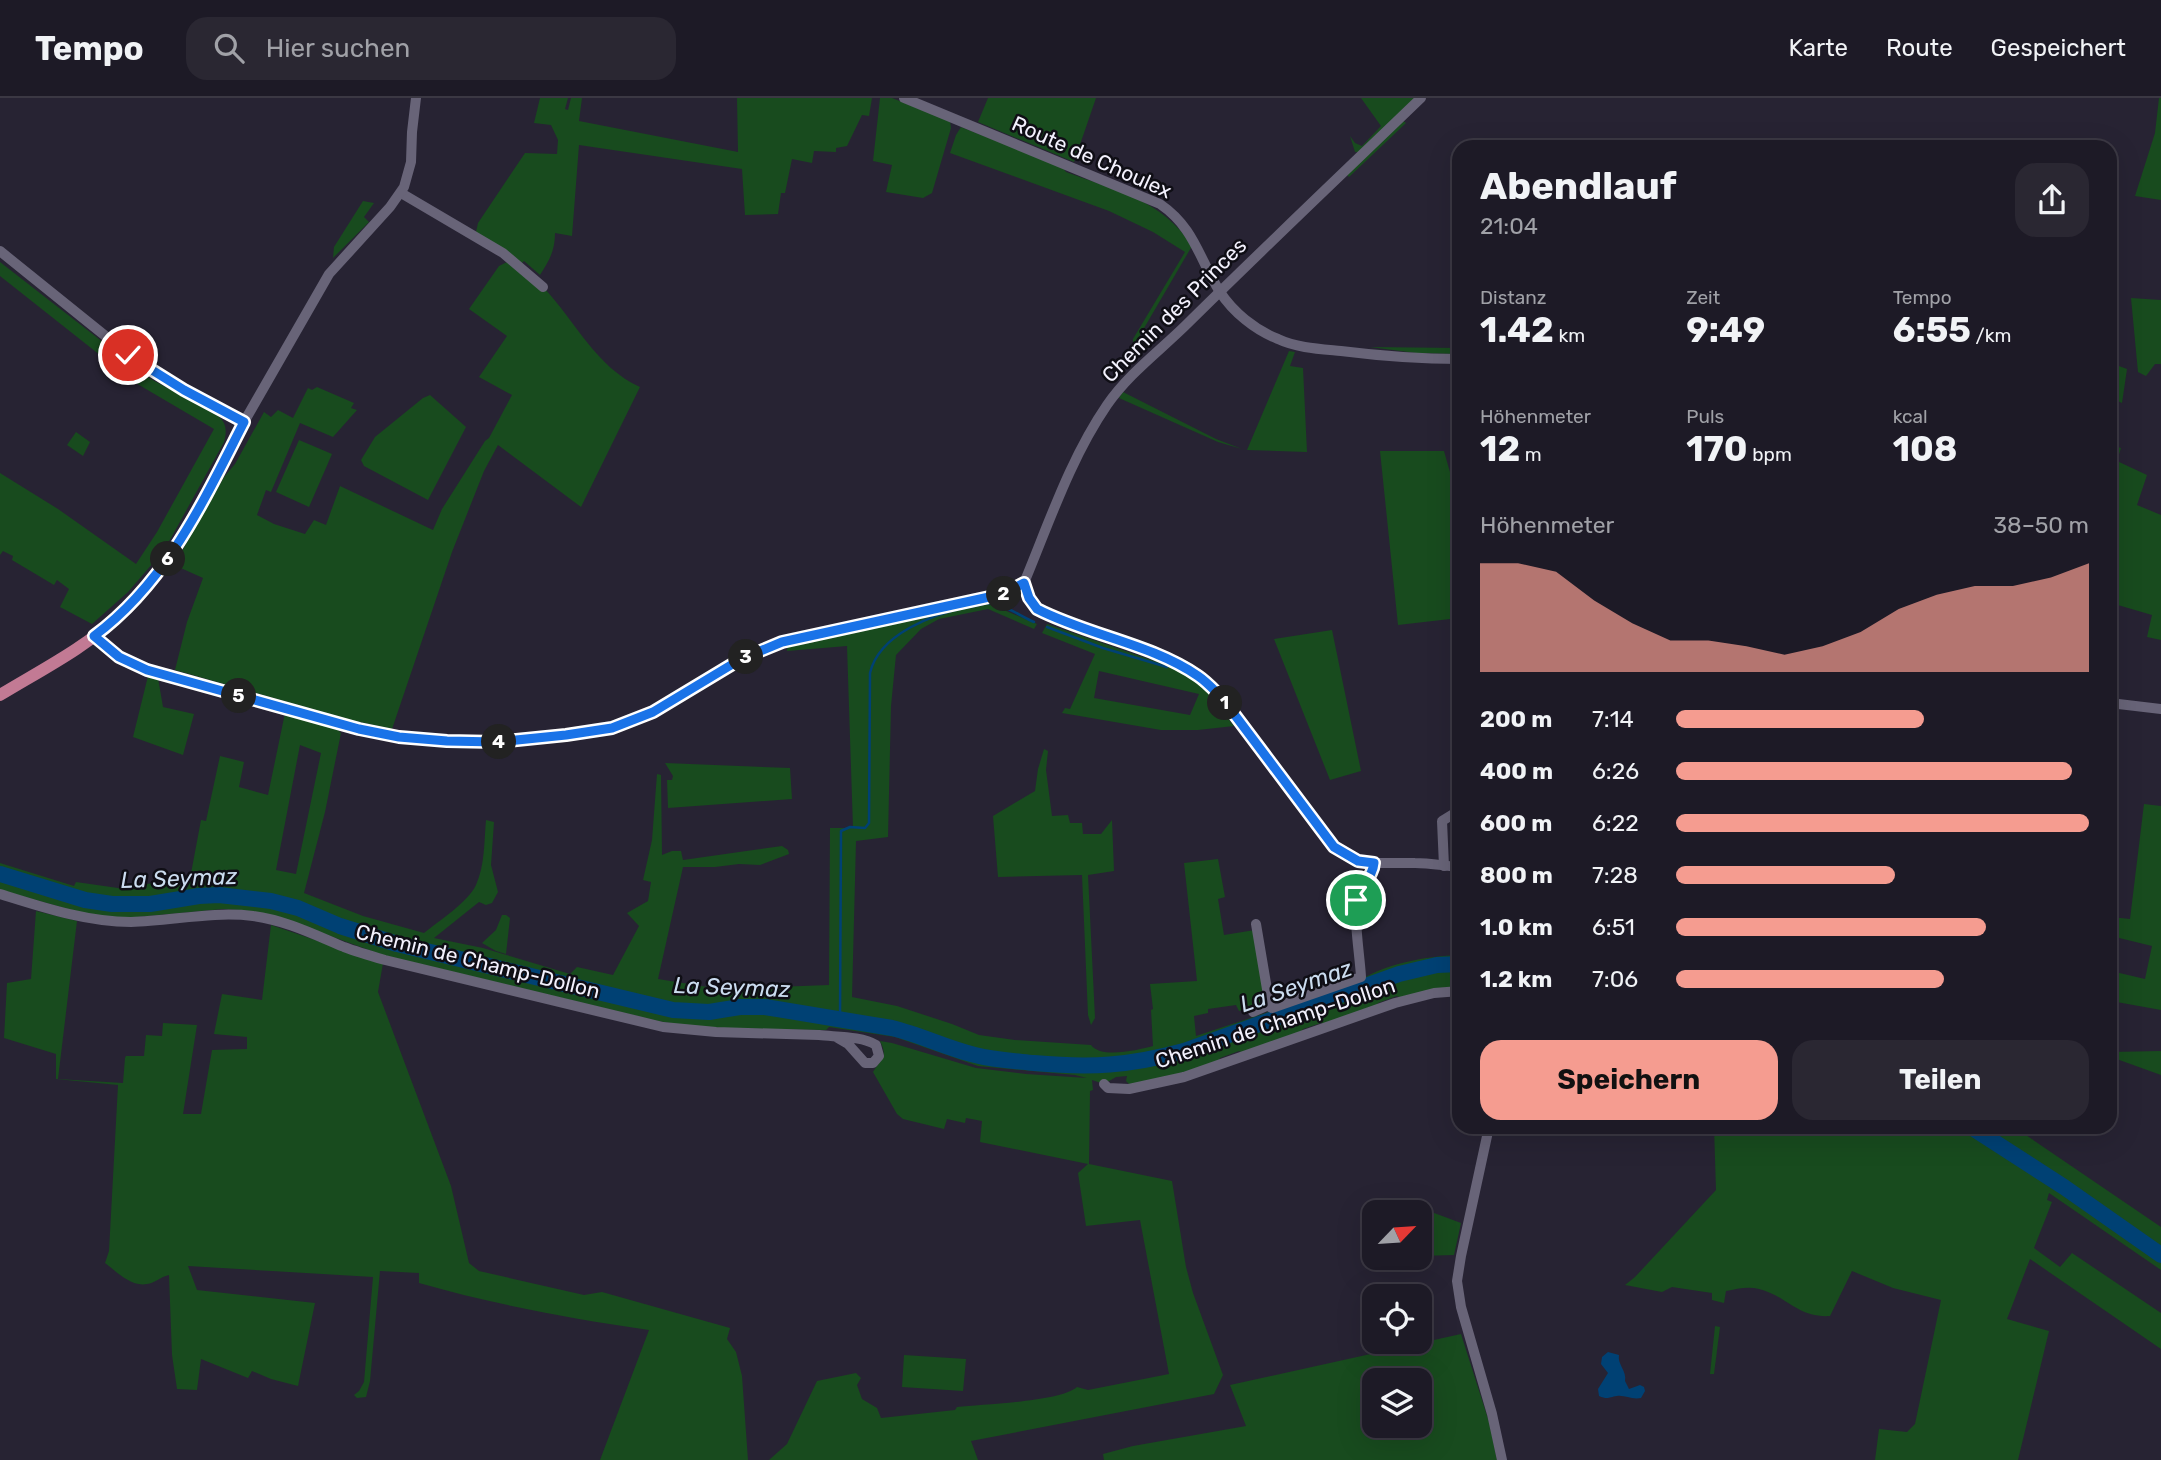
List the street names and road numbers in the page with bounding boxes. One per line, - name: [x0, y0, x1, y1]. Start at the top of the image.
- street label: Route de Choulex: [1008, 111, 1176, 203]
- street label: Chemin des Princes: [1097, 233, 1251, 387]
- street label: Chemin de Champ-Dollon: [353, 919, 603, 1003]
- street label: Chemin de Champ-Dollon: [1152, 972, 1398, 1074]

